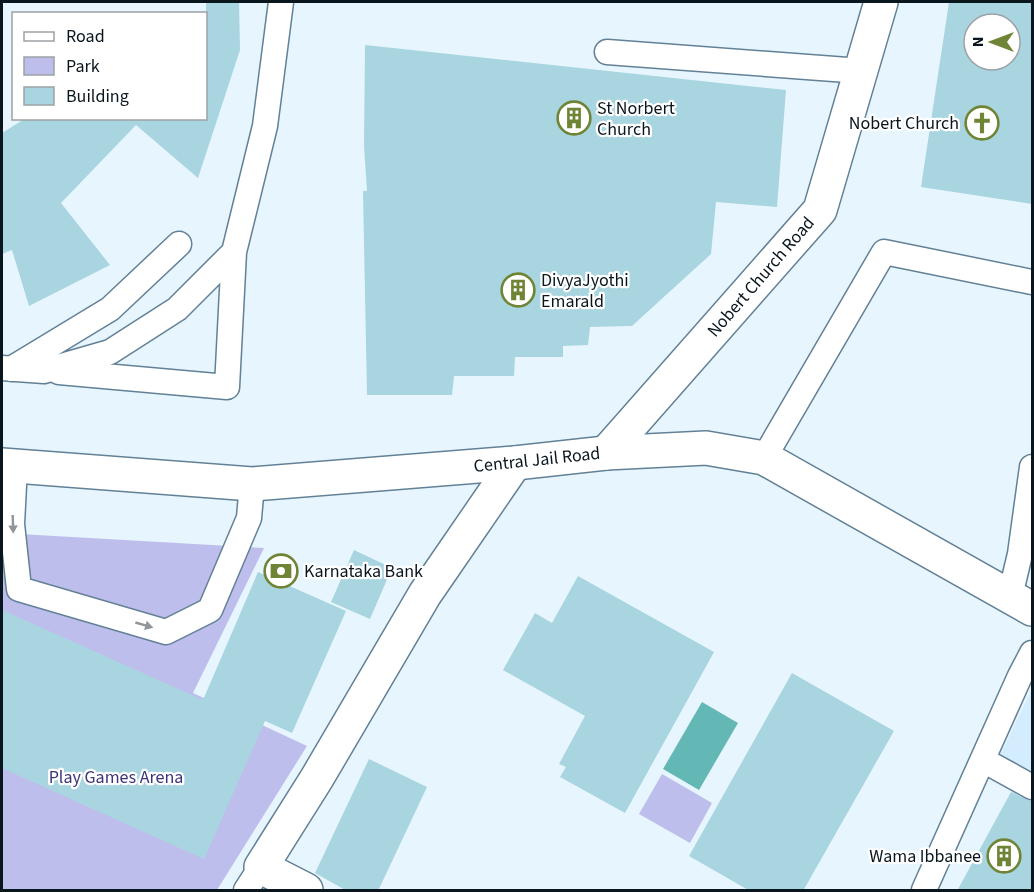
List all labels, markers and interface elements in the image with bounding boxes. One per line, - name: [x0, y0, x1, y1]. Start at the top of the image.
- legend: [12, 12, 207, 120]
- north arrow: [962, 12, 1022, 72]
- text: Road: [66, 24, 105, 49]
- text: N: [967, 37, 989, 47]
- text: Park: [66, 54, 100, 79]
- text: Building: [66, 84, 129, 109]
- place label: St Norbert Church: [597, 96, 675, 142]
- building icon: St Norbert Church: [556, 100, 592, 136]
- church icon: Nobert Church: [964, 105, 1000, 141]
- place label: Nobert Church: [849, 111, 959, 136]
- street label: Nobert Church Road: [702, 211, 820, 343]
- place label: DivyaJyothi Emarald: [541, 268, 629, 314]
- building icon: DivyaJyothi Emarald: [500, 272, 536, 308]
- street label: Central Jail Road: [472, 441, 602, 479]
- one-way arrow: [8, 515, 18, 534]
- bank icon: Karnataka Bank: [263, 553, 299, 589]
- place label: Karnataka Bank: [304, 559, 423, 584]
- one-way arrow: [135, 621, 153, 630]
- park label: Play Games Arena: [49, 765, 183, 790]
- building icon: Wama Ibbanee: [986, 838, 1022, 874]
- place label: Wama Ibbanee: [869, 844, 981, 869]

